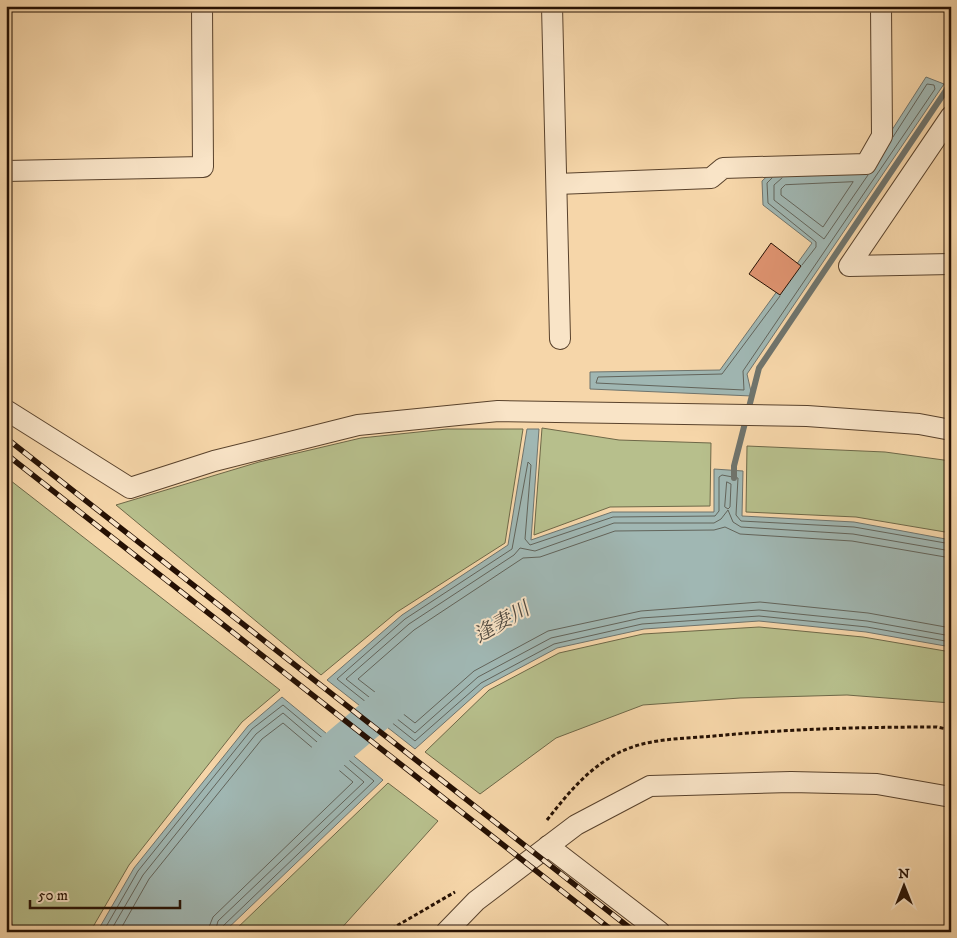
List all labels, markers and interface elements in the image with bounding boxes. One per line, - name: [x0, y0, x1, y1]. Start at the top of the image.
- water label: 逢妻川: [470, 596, 536, 649]
- north arrow: [880, 860, 930, 910]
- text: N: [898, 865, 910, 883]
- scale bar: [30, 878, 180, 910]
- text: 50 m: [38, 886, 68, 905]

